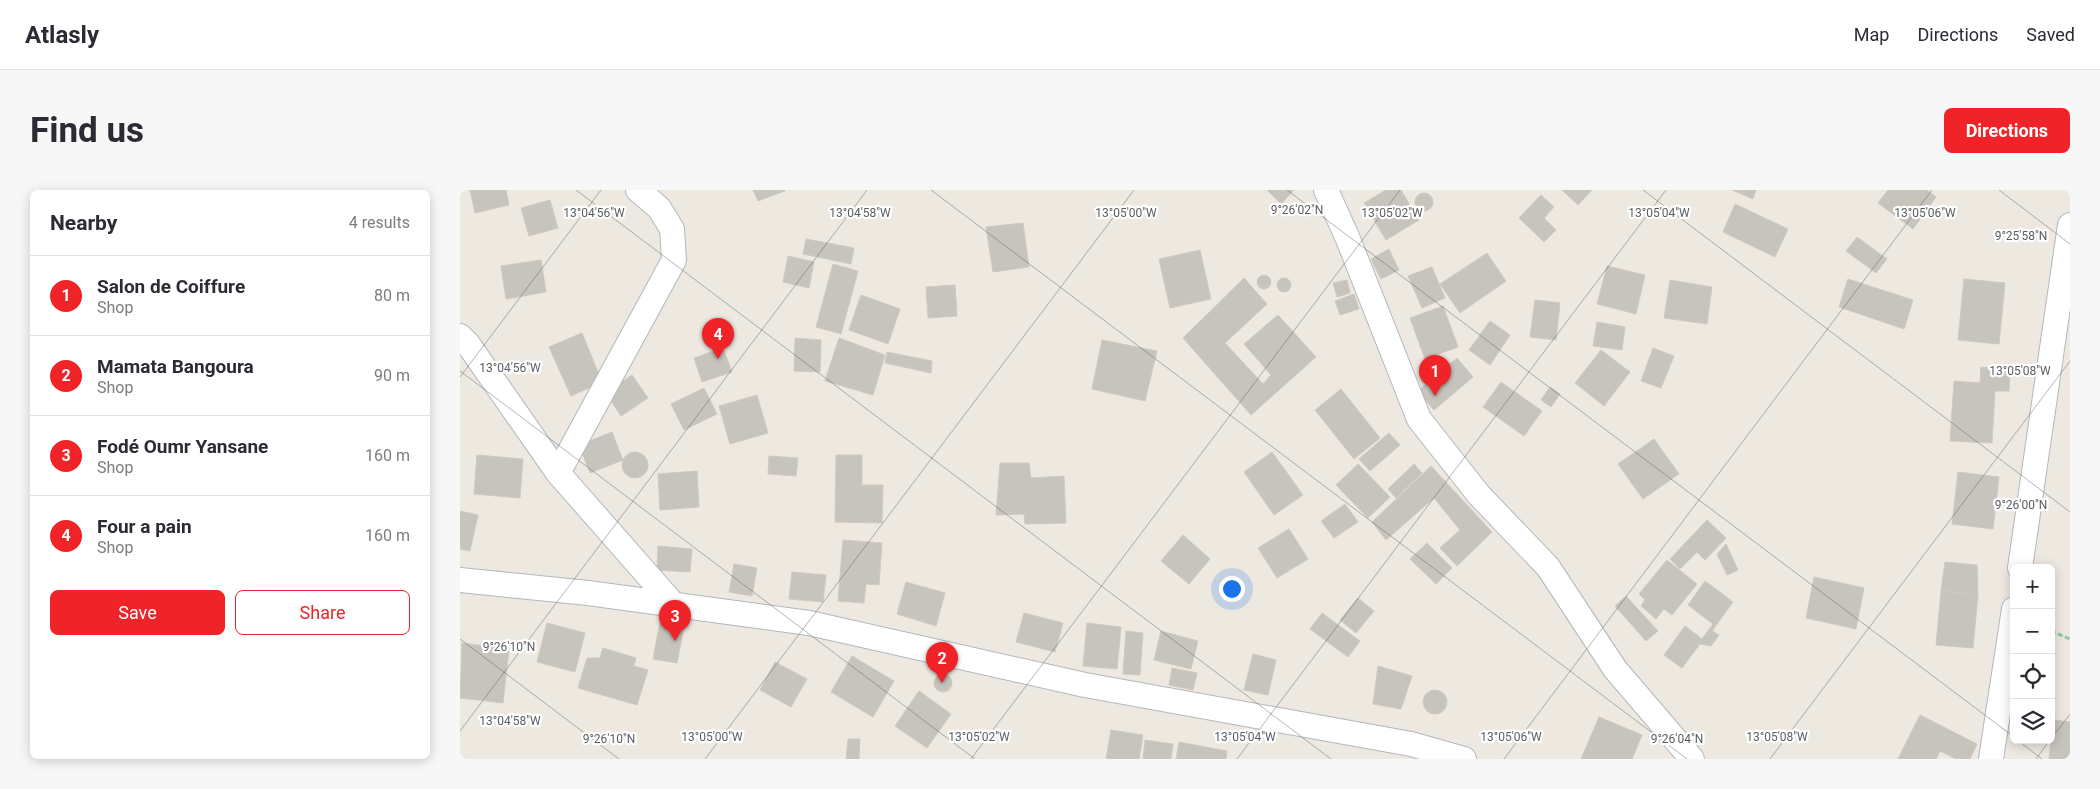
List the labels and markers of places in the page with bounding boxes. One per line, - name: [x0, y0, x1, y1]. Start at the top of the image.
- pin: 4: [702, 318, 734, 359]
- pin: 1: [1419, 355, 1451, 396]
- pin: 3: [659, 600, 691, 641]
- pin: 2: [926, 642, 958, 683]

